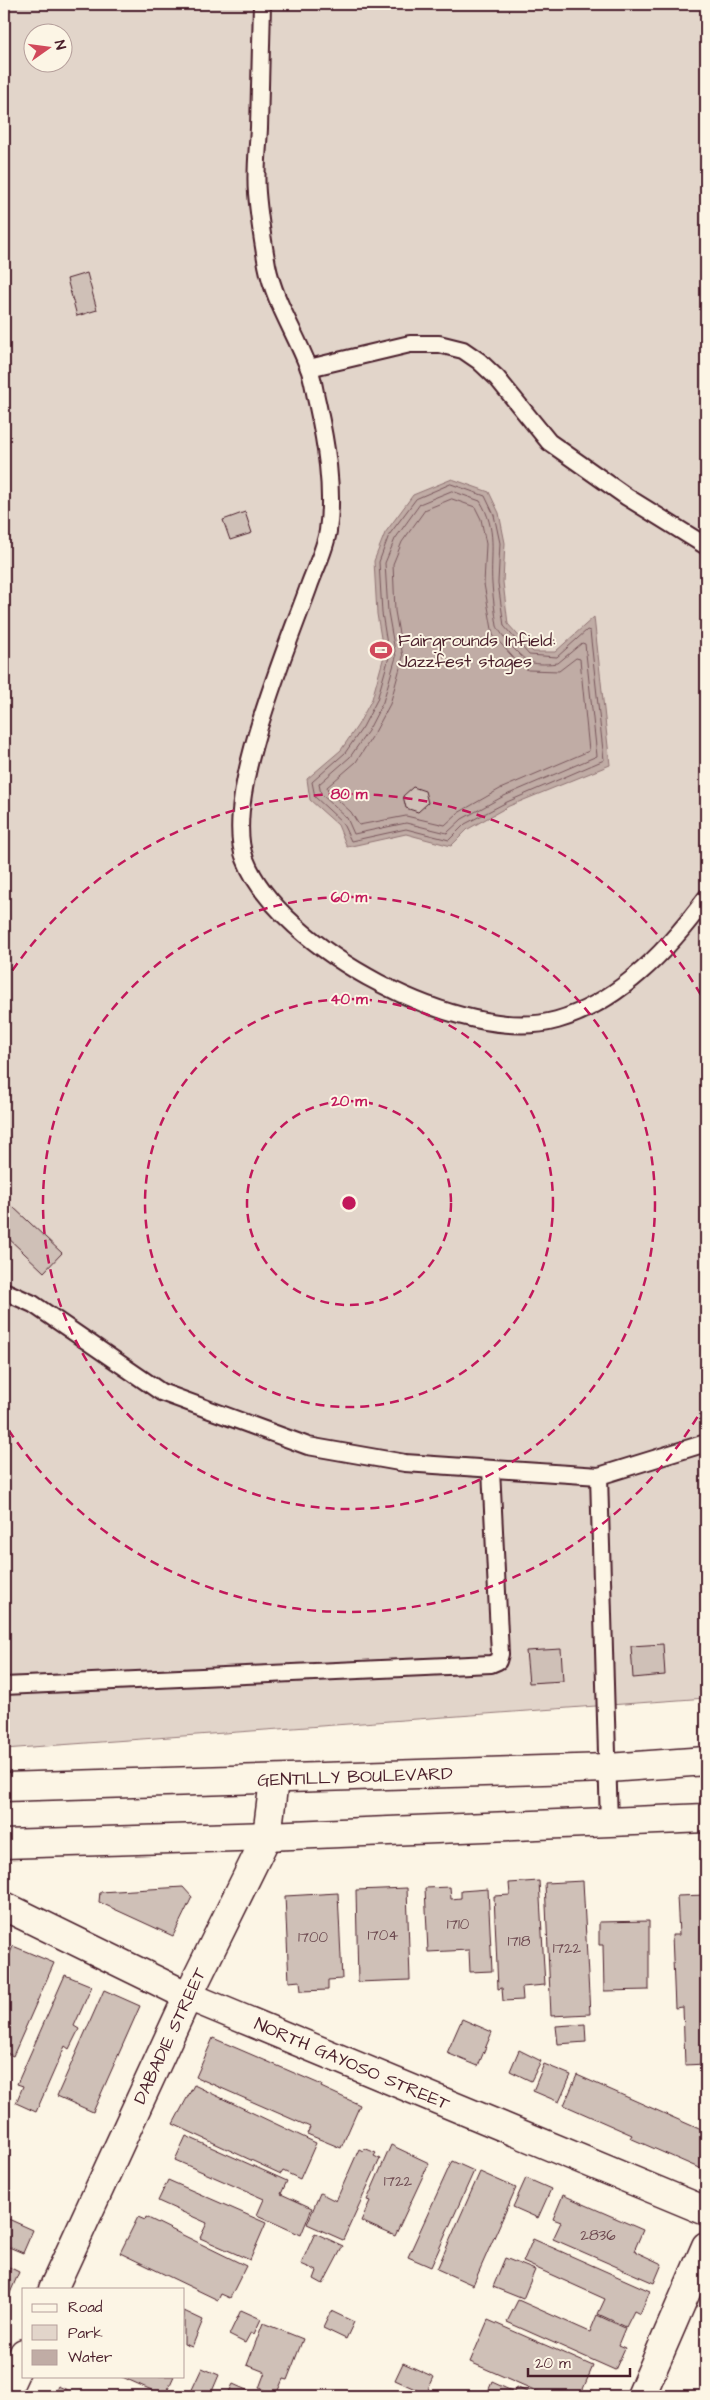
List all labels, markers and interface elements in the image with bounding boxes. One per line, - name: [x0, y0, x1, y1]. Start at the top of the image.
- north arrow: [22, 22, 72, 72]
- text: N: [49, 38, 70, 52]
- place label: Fairgrounds Infield: Jazzfest stages: [398, 628, 555, 675]
- sports icon: Fairgrounds Infield: Jazzfest stages: [368, 637, 394, 663]
- text: 80 m: [331, 784, 368, 805]
- text: 60 m: [331, 887, 368, 908]
- text: 40 m: [330, 989, 368, 1010]
- text: 20 m: [330, 1091, 367, 1112]
- centre of rings: [340, 1194, 358, 1212]
- street label: GENTILLY BOULEVARD: [257, 1761, 453, 1793]
- house number: 1710: [447, 1914, 470, 1935]
- house number: 1704: [368, 1925, 398, 1946]
- house number: 1700: [298, 1927, 329, 1948]
- house number: 1718: [508, 1931, 531, 1952]
- house number: 1722: [553, 1938, 582, 1959]
- street label: DABADIE STREET: [127, 1963, 213, 2108]
- street label: NORTH GAYOSO STREET: [250, 2011, 454, 2117]
- house number: 1722: [384, 2171, 413, 2192]
- house number: 2836: [580, 2225, 616, 2246]
- legend: [22, 2288, 185, 2378]
- text: Road: [68, 2297, 103, 2318]
- text: Park: [68, 2323, 103, 2344]
- scale bar: [528, 2345, 630, 2377]
- text: Water: [68, 2347, 112, 2368]
- text: 20 m: [535, 2353, 571, 2374]

